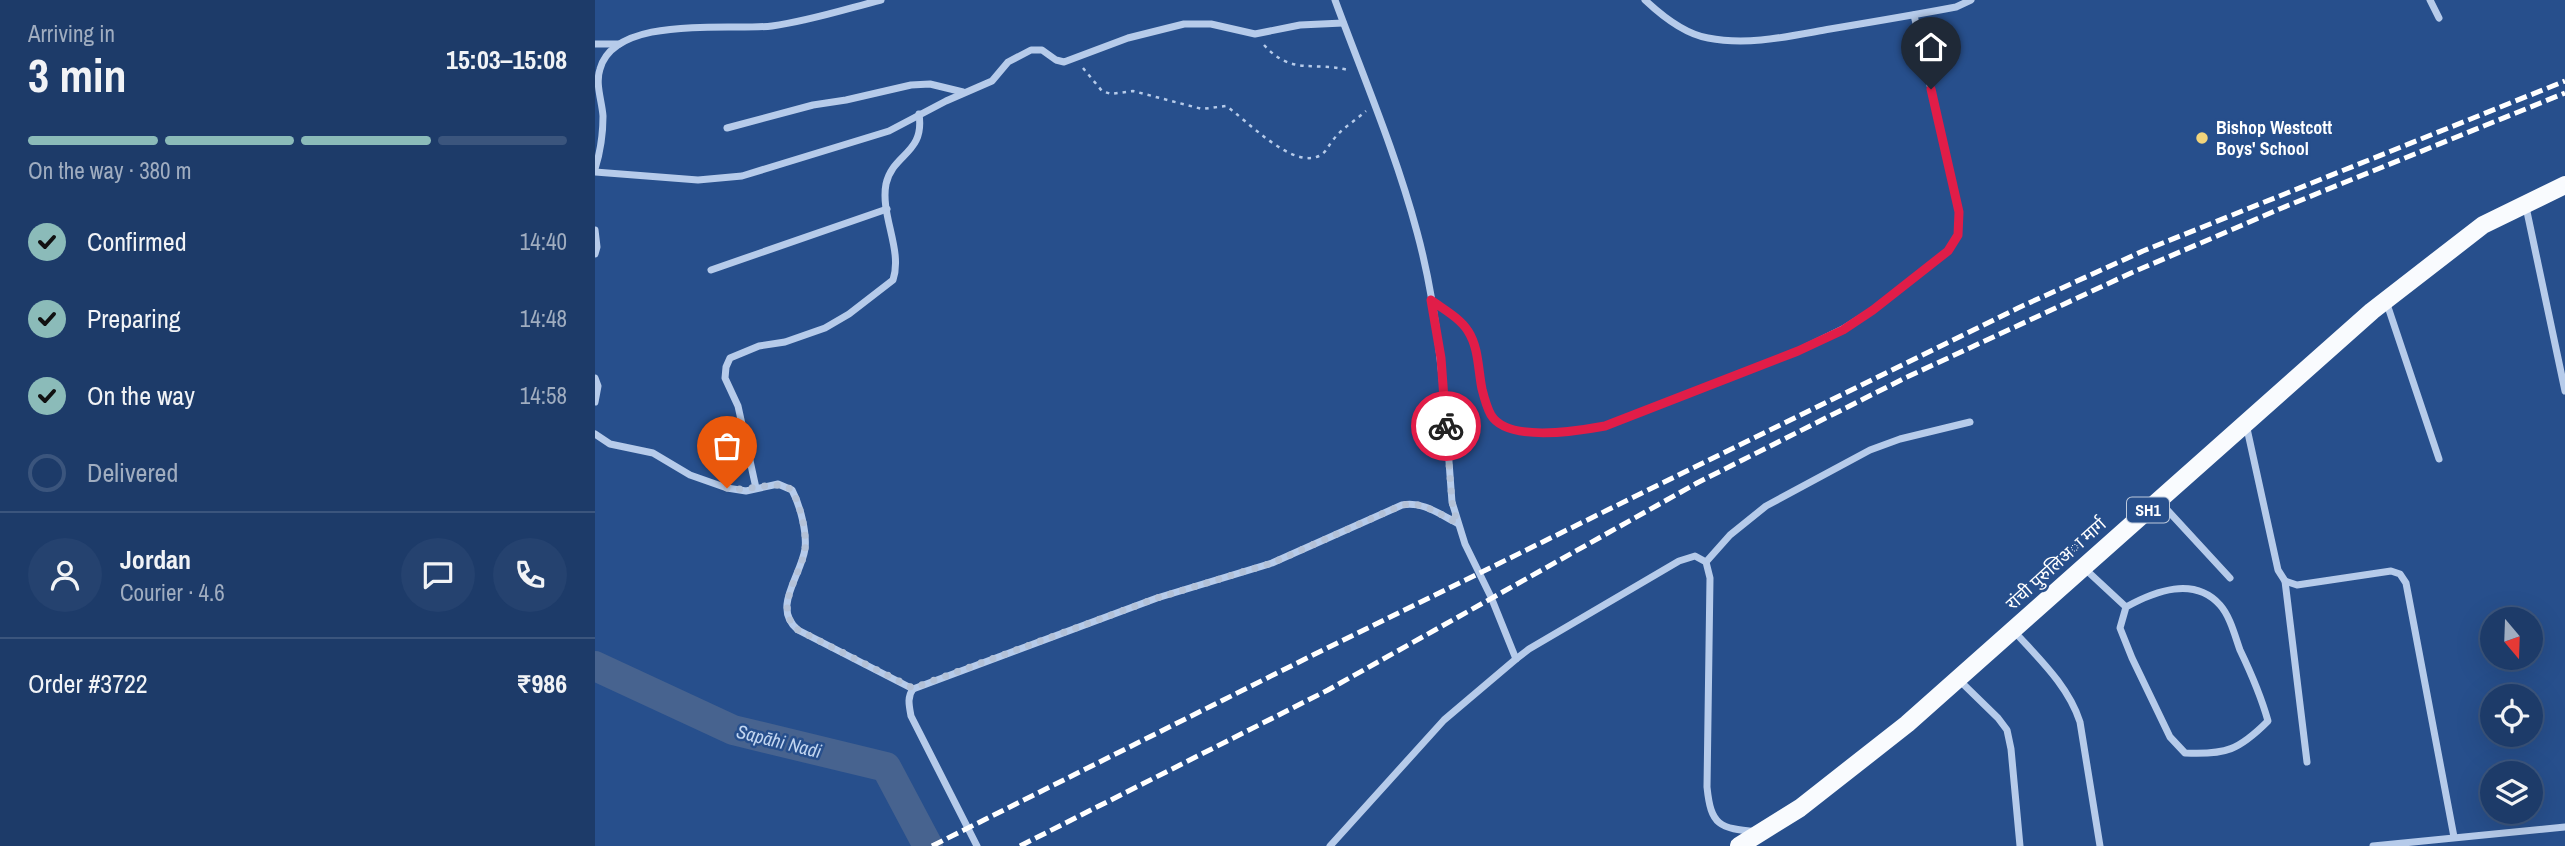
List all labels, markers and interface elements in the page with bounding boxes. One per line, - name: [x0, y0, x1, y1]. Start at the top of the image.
- pin: [1901, 17, 1961, 89]
- text: Arriving in: [28, 18, 115, 49]
- icon: home: [1912, 28, 1950, 66]
- text: 15:03–15:08: [446, 42, 567, 77]
- text: 3 min: [28, 44, 127, 106]
- place label: Bishop Westcott Boys' School: [2216, 115, 2332, 161]
- marker: Bishop Westcott Boys' School: [2194, 130, 2210, 146]
- text: On the way · 380 m: [28, 155, 192, 186]
- icon: check: [28, 223, 66, 261]
- text: Confirmed: [87, 224, 187, 259]
- text: 14:40: [520, 226, 567, 257]
- icon: check: [28, 300, 66, 338]
- text: Preparing: [87, 301, 181, 336]
- text: 14:48: [520, 303, 567, 334]
- icon: check: [28, 377, 66, 415]
- text: On the way: [87, 378, 195, 413]
- text: 14:58: [520, 380, 567, 411]
- courier: [1411, 391, 1481, 461]
- icon: bike: [1427, 407, 1465, 445]
- pin: [697, 416, 757, 488]
- icon: bag: [708, 427, 746, 465]
- text: Delivered: [87, 455, 178, 490]
- road number: SH1: [2127, 498, 2169, 523]
- street label: रांची पुरुलिअा मार्ग: [2000, 511, 2112, 616]
- button: person: [28, 538, 102, 612]
- button: chat: [401, 538, 475, 612]
- button: phone: [493, 538, 567, 612]
- text: Jordan: [120, 542, 191, 577]
- text: Courier · 4.6: [120, 577, 225, 608]
- north arrow: [2480, 607, 2543, 670]
- map controls: [2480, 607, 2543, 824]
- text: Order #3722: [28, 666, 148, 701]
- text: ₹986: [516, 666, 567, 701]
- button: locate: [2480, 684, 2543, 747]
- water label: Sapāhi Nadi: [734, 718, 825, 764]
- button: layers: [2480, 761, 2543, 824]

